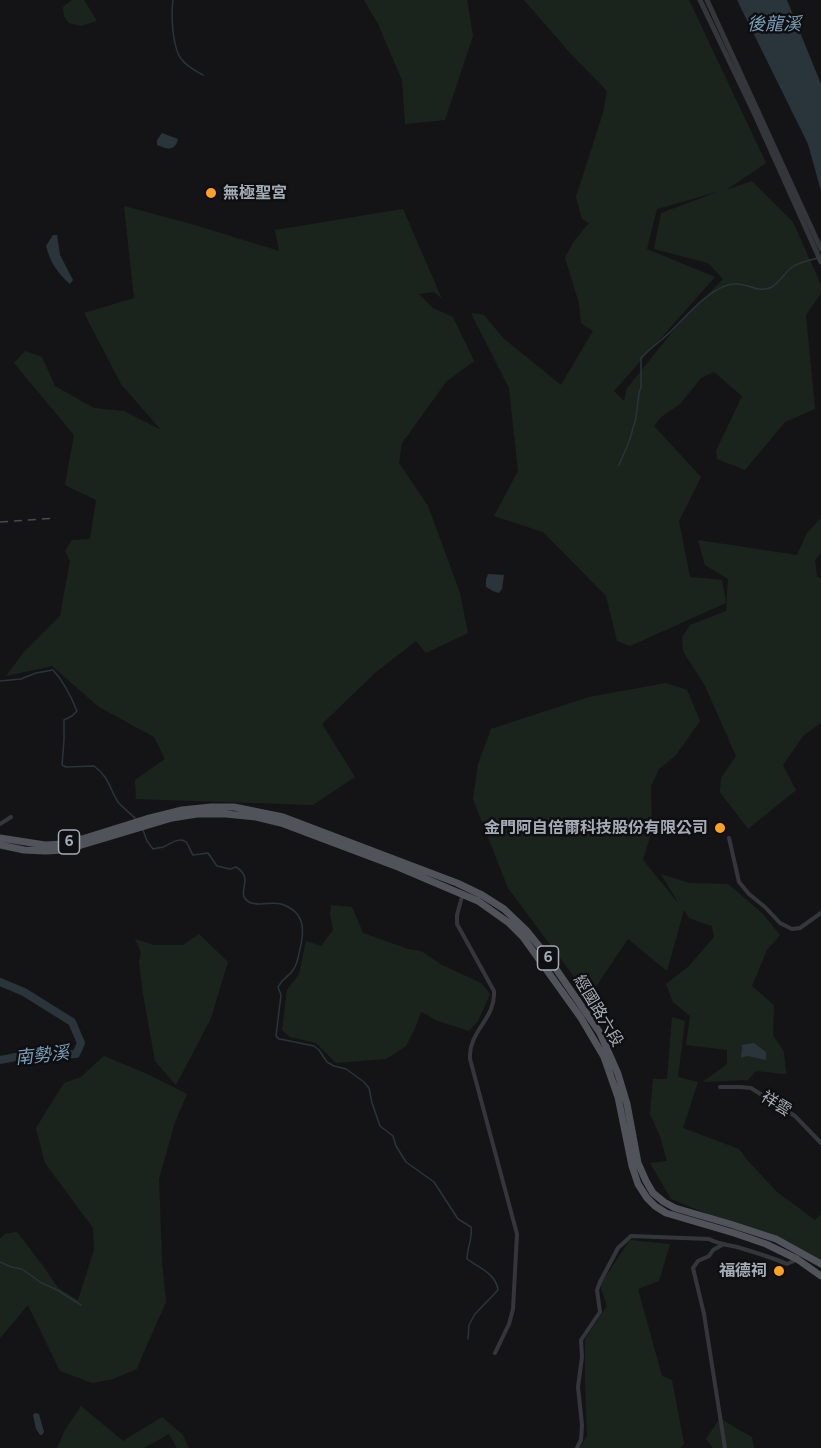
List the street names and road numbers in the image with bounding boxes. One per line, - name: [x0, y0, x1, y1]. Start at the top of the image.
- road number: 6: [58, 830, 80, 854]
- road number: 6: [538, 946, 558, 970]
- street label: 經國路六段: [569, 972, 627, 1050]
- street label: 祥雲: [757, 1087, 795, 1121]

